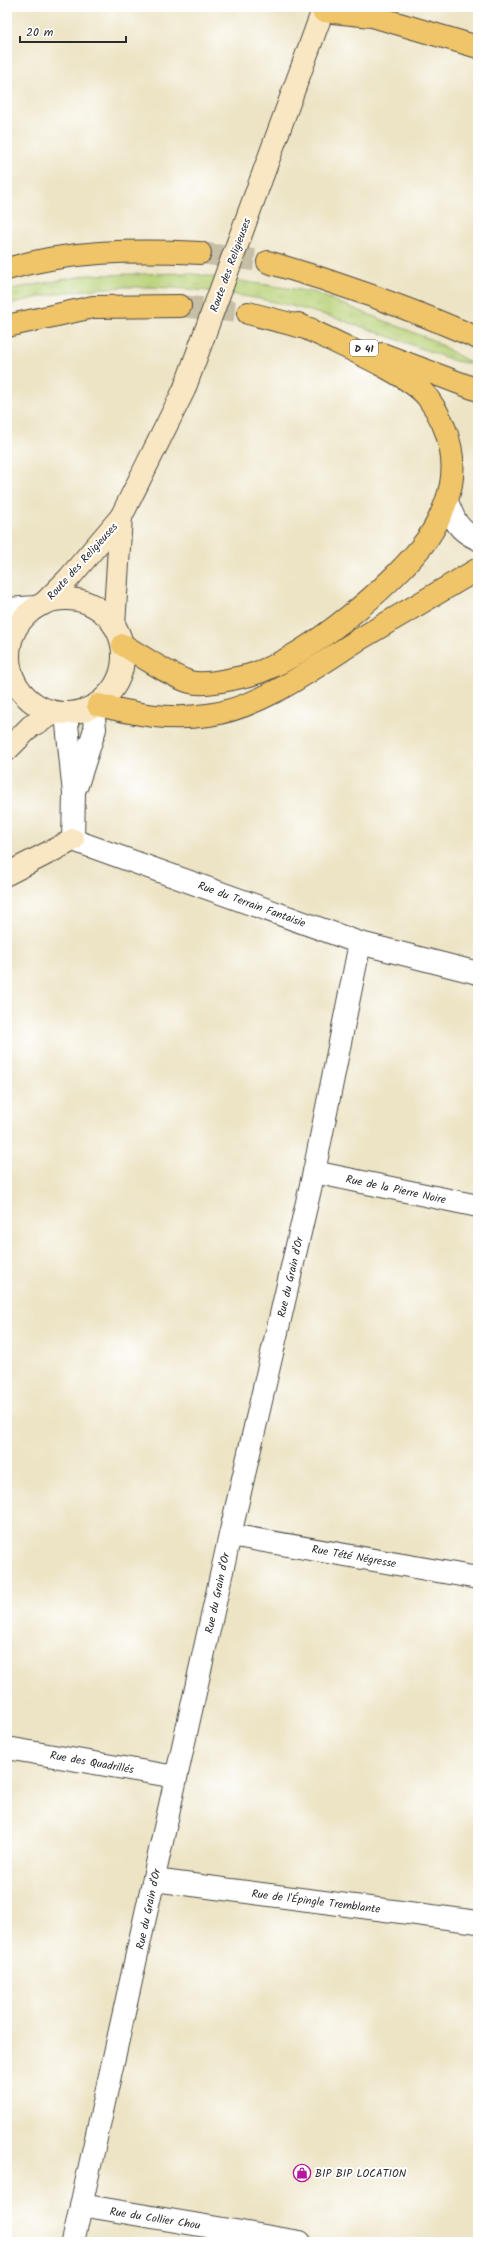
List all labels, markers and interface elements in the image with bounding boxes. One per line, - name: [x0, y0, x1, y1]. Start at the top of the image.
- scale bar: [20, 18, 126, 44]
- text: 20 m: [26, 23, 54, 42]
- street label: Route des Religieuses: [206, 215, 256, 315]
- road number: D 41: [350, 340, 378, 356]
- street label: Route des Religieuses: [43, 519, 123, 604]
- street label: Rue du Terrain Fantaisie: [195, 877, 308, 933]
- street label: Rue de la Pierre Noire: [344, 1171, 448, 1209]
- street label: Rue du Grain d'Or: [273, 1234, 309, 1319]
- street label: Rue Tété Négresse: [310, 1541, 398, 1573]
- street label: Rue du Grain d'Or: [201, 1550, 236, 1635]
- street label: Rue des Quadrillés: [49, 1747, 135, 1779]
- street label: Rue du Grain d'Or: [132, 1866, 167, 1951]
- street label: Rue de l'Épingle Tremblante: [250, 1885, 381, 1919]
- shop icon: BIP BIP LOCATION: [292, 2163, 312, 2183]
- place label: BIP BIP LOCATION: [315, 2165, 407, 2183]
- street label: Rue du Collier Chou: [108, 2203, 202, 2235]

